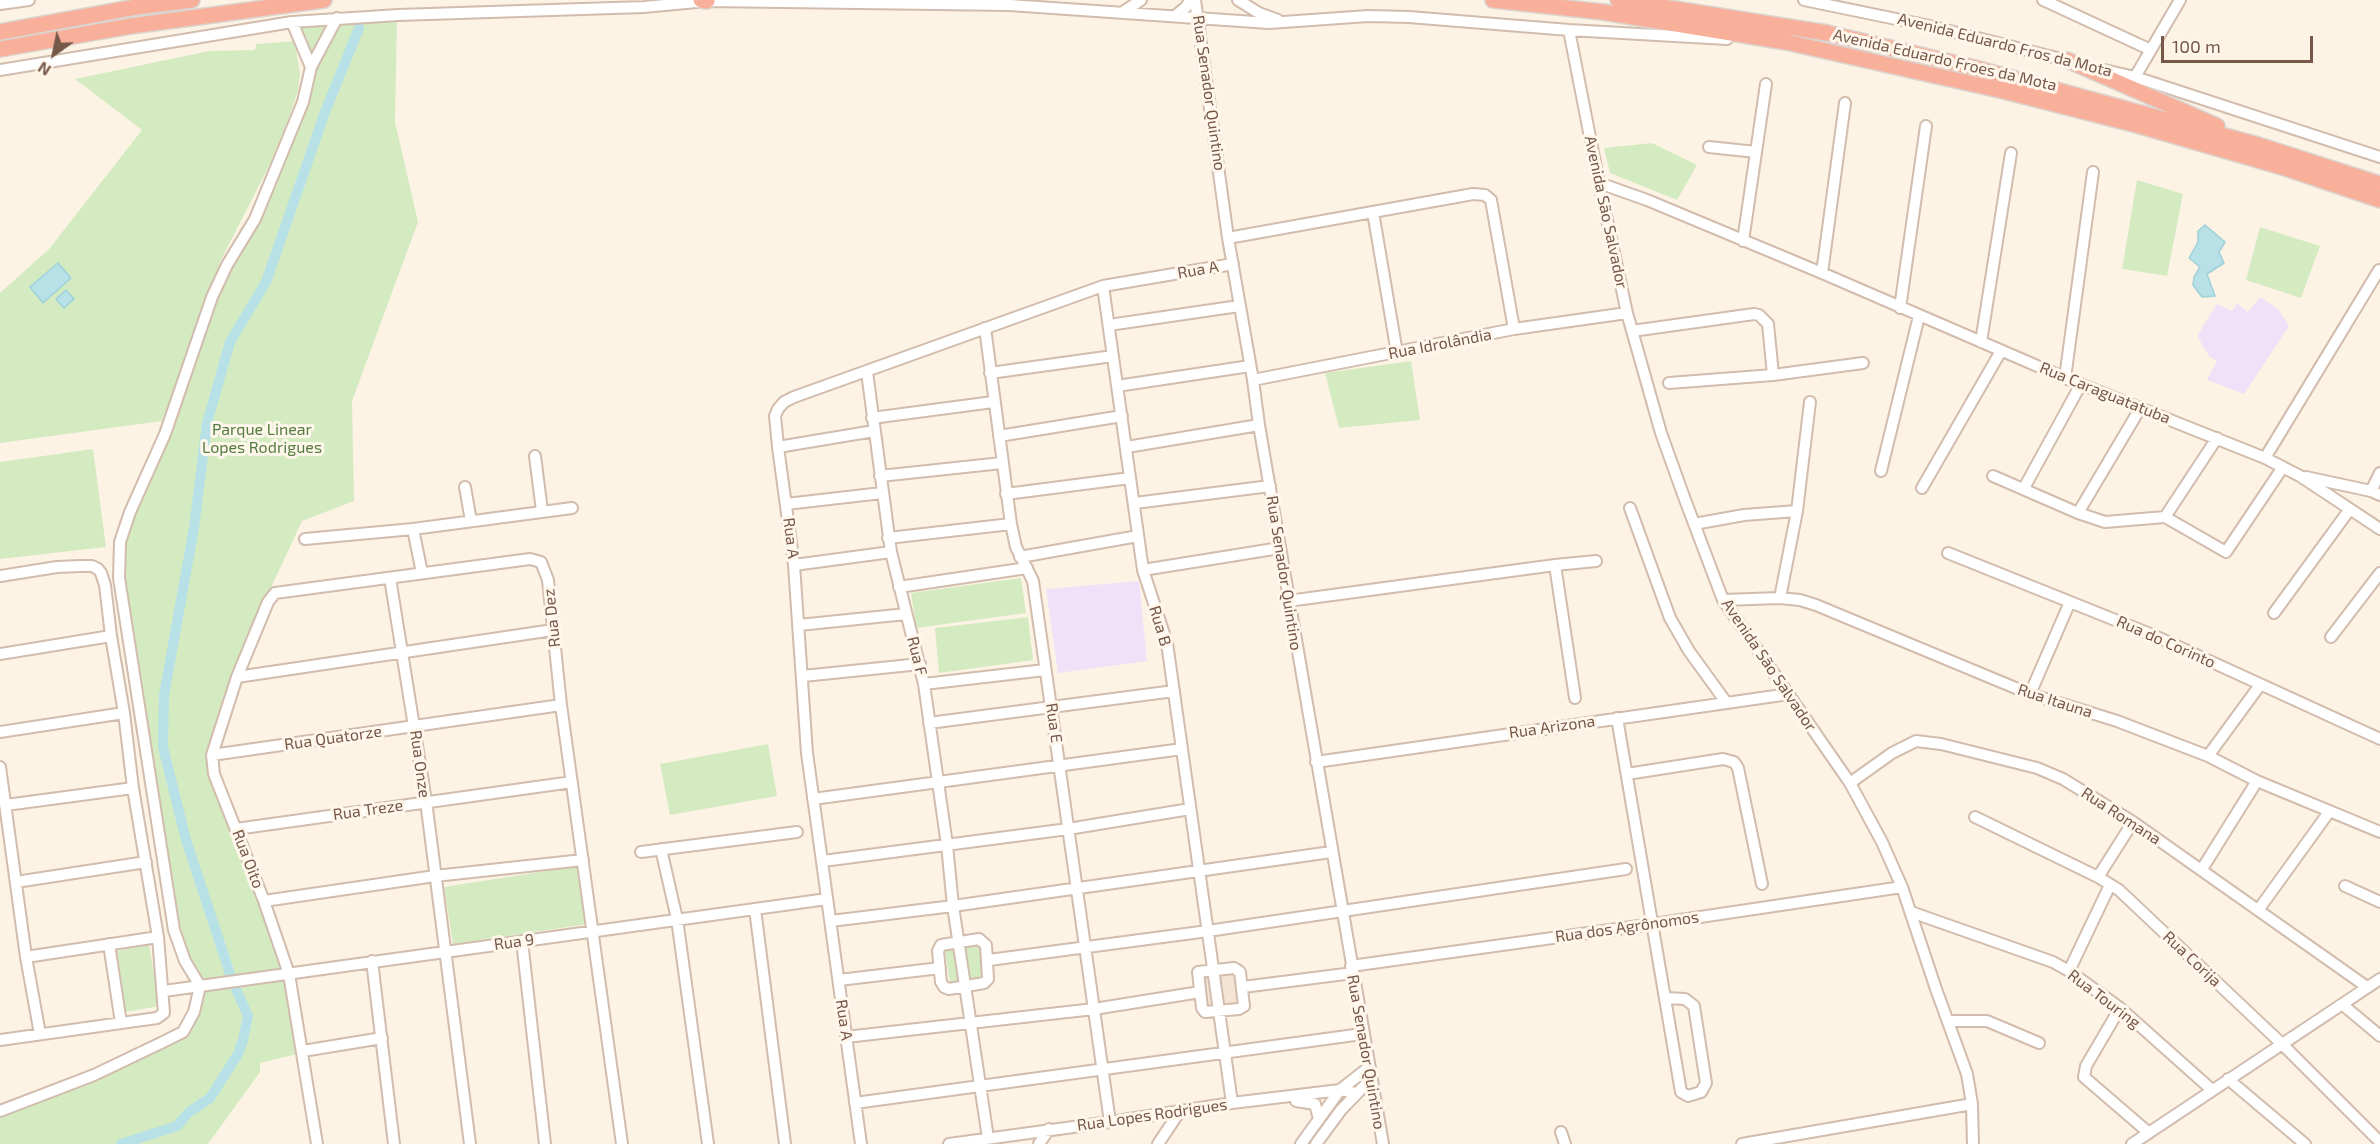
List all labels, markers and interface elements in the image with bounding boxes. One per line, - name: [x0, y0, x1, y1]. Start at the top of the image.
- street label: Avenida Eduardo Fros da Mota: [1896, 9, 2114, 81]
- street label: Rua Senador Quintino: [1189, 14, 1229, 172]
- north arrow: [24, 24, 84, 84]
- scale bar: [2164, 24, 2316, 62]
- street label: Avenida Eduardo Froes da Mota: [1831, 25, 2059, 95]
- text: 100 m: [2172, 35, 2221, 57]
- text: N: [34, 58, 54, 81]
- street label: Avenida São Salvador: [1580, 134, 1632, 290]
- street label: Rua A: [1176, 257, 1220, 283]
- street label: Rua Idrolândia: [1387, 325, 1493, 363]
- street label: Rua Caraguatatuba: [2037, 358, 2173, 428]
- park label: Parque Linear Lopes Rodrigues: [202, 420, 322, 458]
- street label: Rua Senador Quintino: [1262, 494, 1306, 652]
- street label: Rua A: [779, 516, 803, 560]
- street label: Rua Dez: [539, 588, 565, 648]
- street label: Avenida São Salvador: [1717, 595, 1821, 735]
- street label: Rua B: [1145, 603, 1175, 649]
- street label: Rua do Corinto: [2114, 612, 2218, 672]
- street label: Rua F: [903, 634, 931, 678]
- street label: Rua Itauna: [2015, 680, 2095, 722]
- street label: Rua E: [1042, 702, 1066, 744]
- street label: Rua Arizona: [1508, 711, 1596, 743]
- street label: Rua Quatorze: [283, 722, 383, 754]
- street label: Rua Onze: [406, 729, 434, 799]
- street label: Rua Romana: [2078, 783, 2164, 849]
- street label: Rua Treze: [332, 796, 404, 824]
- street label: Rua Oito: [228, 827, 268, 891]
- street label: Rua dos Agrônomos: [1554, 907, 1700, 947]
- street label: Rua Corija: [2159, 927, 2225, 991]
- street label: Rua 9: [493, 930, 535, 954]
- street label: Rua Touring: [2064, 966, 2144, 1032]
- street label: Rua Senador Quintino: [1343, 973, 1389, 1131]
- street label: Rua A: [832, 998, 856, 1042]
- street label: Rua Lopes Rodrigues: [1076, 1095, 1228, 1135]

